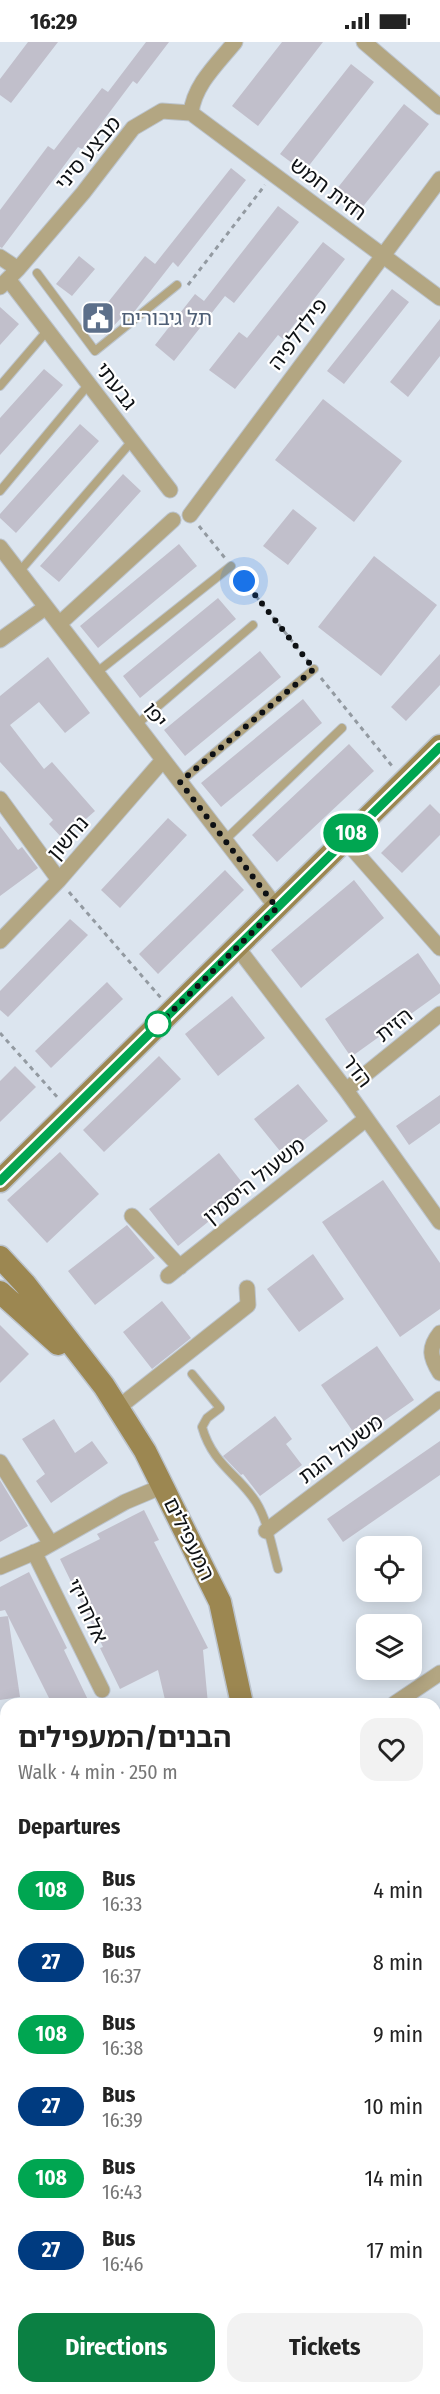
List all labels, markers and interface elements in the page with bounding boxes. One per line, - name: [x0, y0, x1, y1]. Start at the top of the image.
- text: 16:29: [30, 8, 77, 35]
- street label: מבצע סיני: [50, 111, 126, 195]
- street label: חזית חמש: [285, 152, 371, 226]
- street label: פילדלפיה: [263, 293, 333, 375]
- public building icon: תל גיבורים: [80, 300, 116, 336]
- place label: תל גיבורים: [121, 305, 212, 331]
- street label: גבעתי: [90, 357, 143, 415]
- your location: [229, 566, 259, 596]
- street label: יפו: [137, 697, 173, 733]
- street label: נחשון: [42, 810, 94, 866]
- line badge: 108: [316, 814, 386, 852]
- text: 108: [335, 820, 367, 846]
- street label: הזית: [370, 1002, 418, 1048]
- unlabelled marker: [145, 1011, 171, 1037]
- street label: הדר: [336, 1049, 378, 1093]
- street label: משעול היסמין: [198, 1132, 310, 1230]
- street label: משעול הגת: [294, 1409, 389, 1489]
- street label: המעפילים: [158, 1493, 220, 1585]
- map controls: [356, 1536, 422, 1680]
- button: locate: [356, 1536, 422, 1602]
- street label: אלחריזי: [60, 1575, 114, 1647]
- button: layers: [356, 1614, 422, 1680]
- button: heart: [360, 1718, 423, 1781]
- text: הבנים/המעפילים: [18, 1721, 231, 1754]
- text: Walk · 4 min · 250 m: [18, 1760, 178, 1784]
- text: Departures: [18, 1813, 120, 1840]
- text: Bus: [102, 1865, 135, 1892]
- text: 108: [35, 1877, 67, 1903]
- text: 4 min: [373, 1877, 423, 1904]
- text: 16:33: [102, 1892, 142, 1916]
- text: Bus: [102, 1937, 135, 1964]
- text: 27: [42, 1949, 60, 1975]
- text: 8 min: [373, 1949, 423, 1976]
- text: 16:37: [102, 1964, 141, 1988]
- text: Bus: [102, 2009, 135, 2036]
- text: 108: [35, 2021, 67, 2047]
- text: 9 min: [373, 2021, 423, 2048]
- text: 16:38: [102, 2036, 143, 2060]
- text: Bus: [102, 2081, 135, 2108]
- text: 27: [42, 2093, 60, 2119]
- text: 10 min: [364, 2093, 423, 2120]
- text: 16:39: [102, 2108, 143, 2132]
- text: Bus: [102, 2153, 135, 2180]
- text: 108: [35, 2165, 67, 2191]
- text: 14 min: [365, 2165, 423, 2192]
- text: 16:43: [102, 2180, 142, 2204]
- text: Bus: [102, 2225, 135, 2252]
- text: 27: [42, 2237, 60, 2263]
- text: 17 min: [366, 2237, 423, 2264]
- text: 16:46: [102, 2252, 143, 2276]
- button: Directions: [18, 2313, 215, 2382]
- button: Tickets: [227, 2313, 423, 2382]

